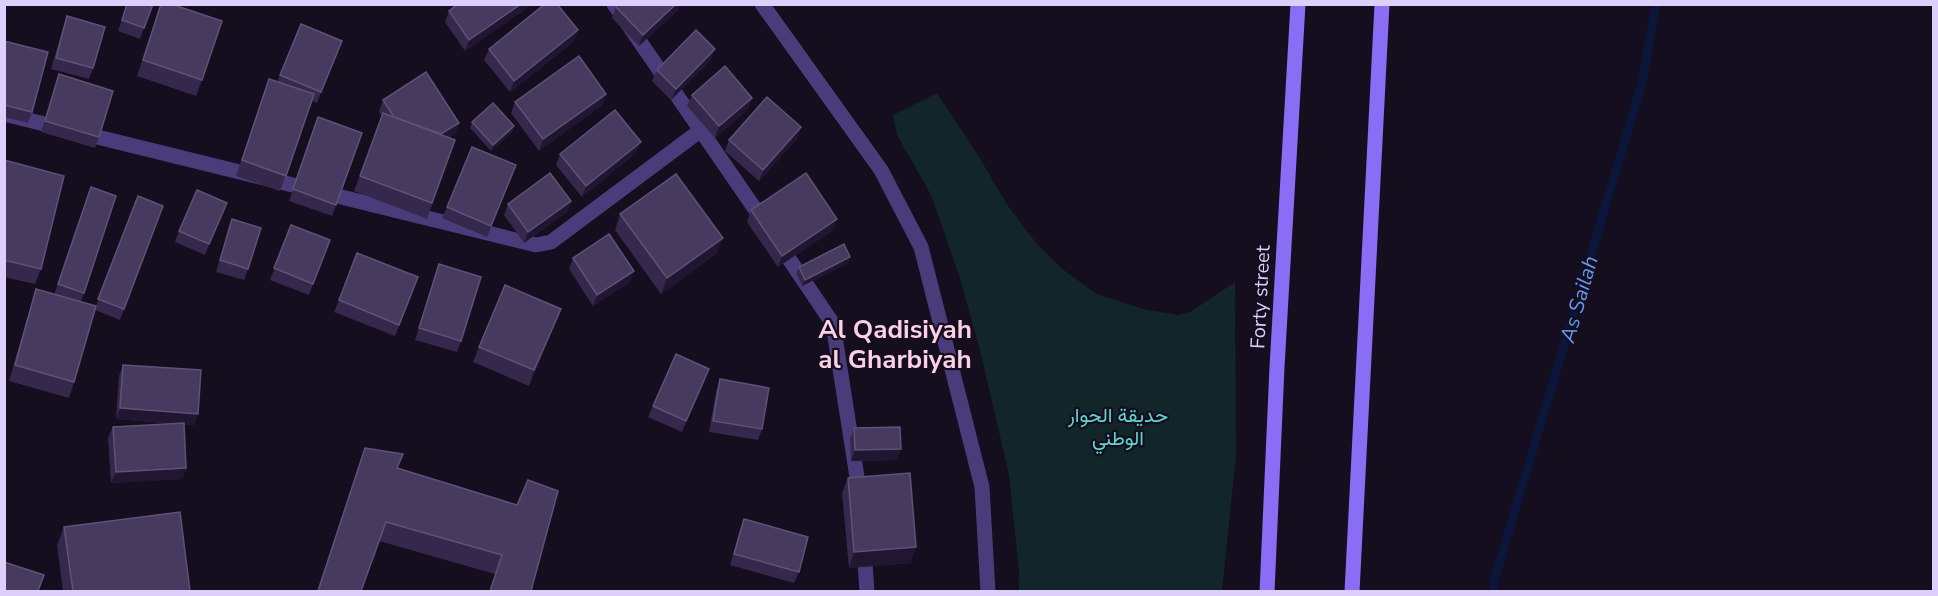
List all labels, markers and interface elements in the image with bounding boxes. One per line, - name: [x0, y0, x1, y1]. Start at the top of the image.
- street label: Forty street: [1244, 244, 1277, 350]
- water label: As Sailah: [1553, 252, 1605, 347]
- district label: Al Qadisiyah al Gharbiyah: [818, 312, 972, 377]
- park label: حديقة الحوار الوطني: [1067, 402, 1168, 455]

